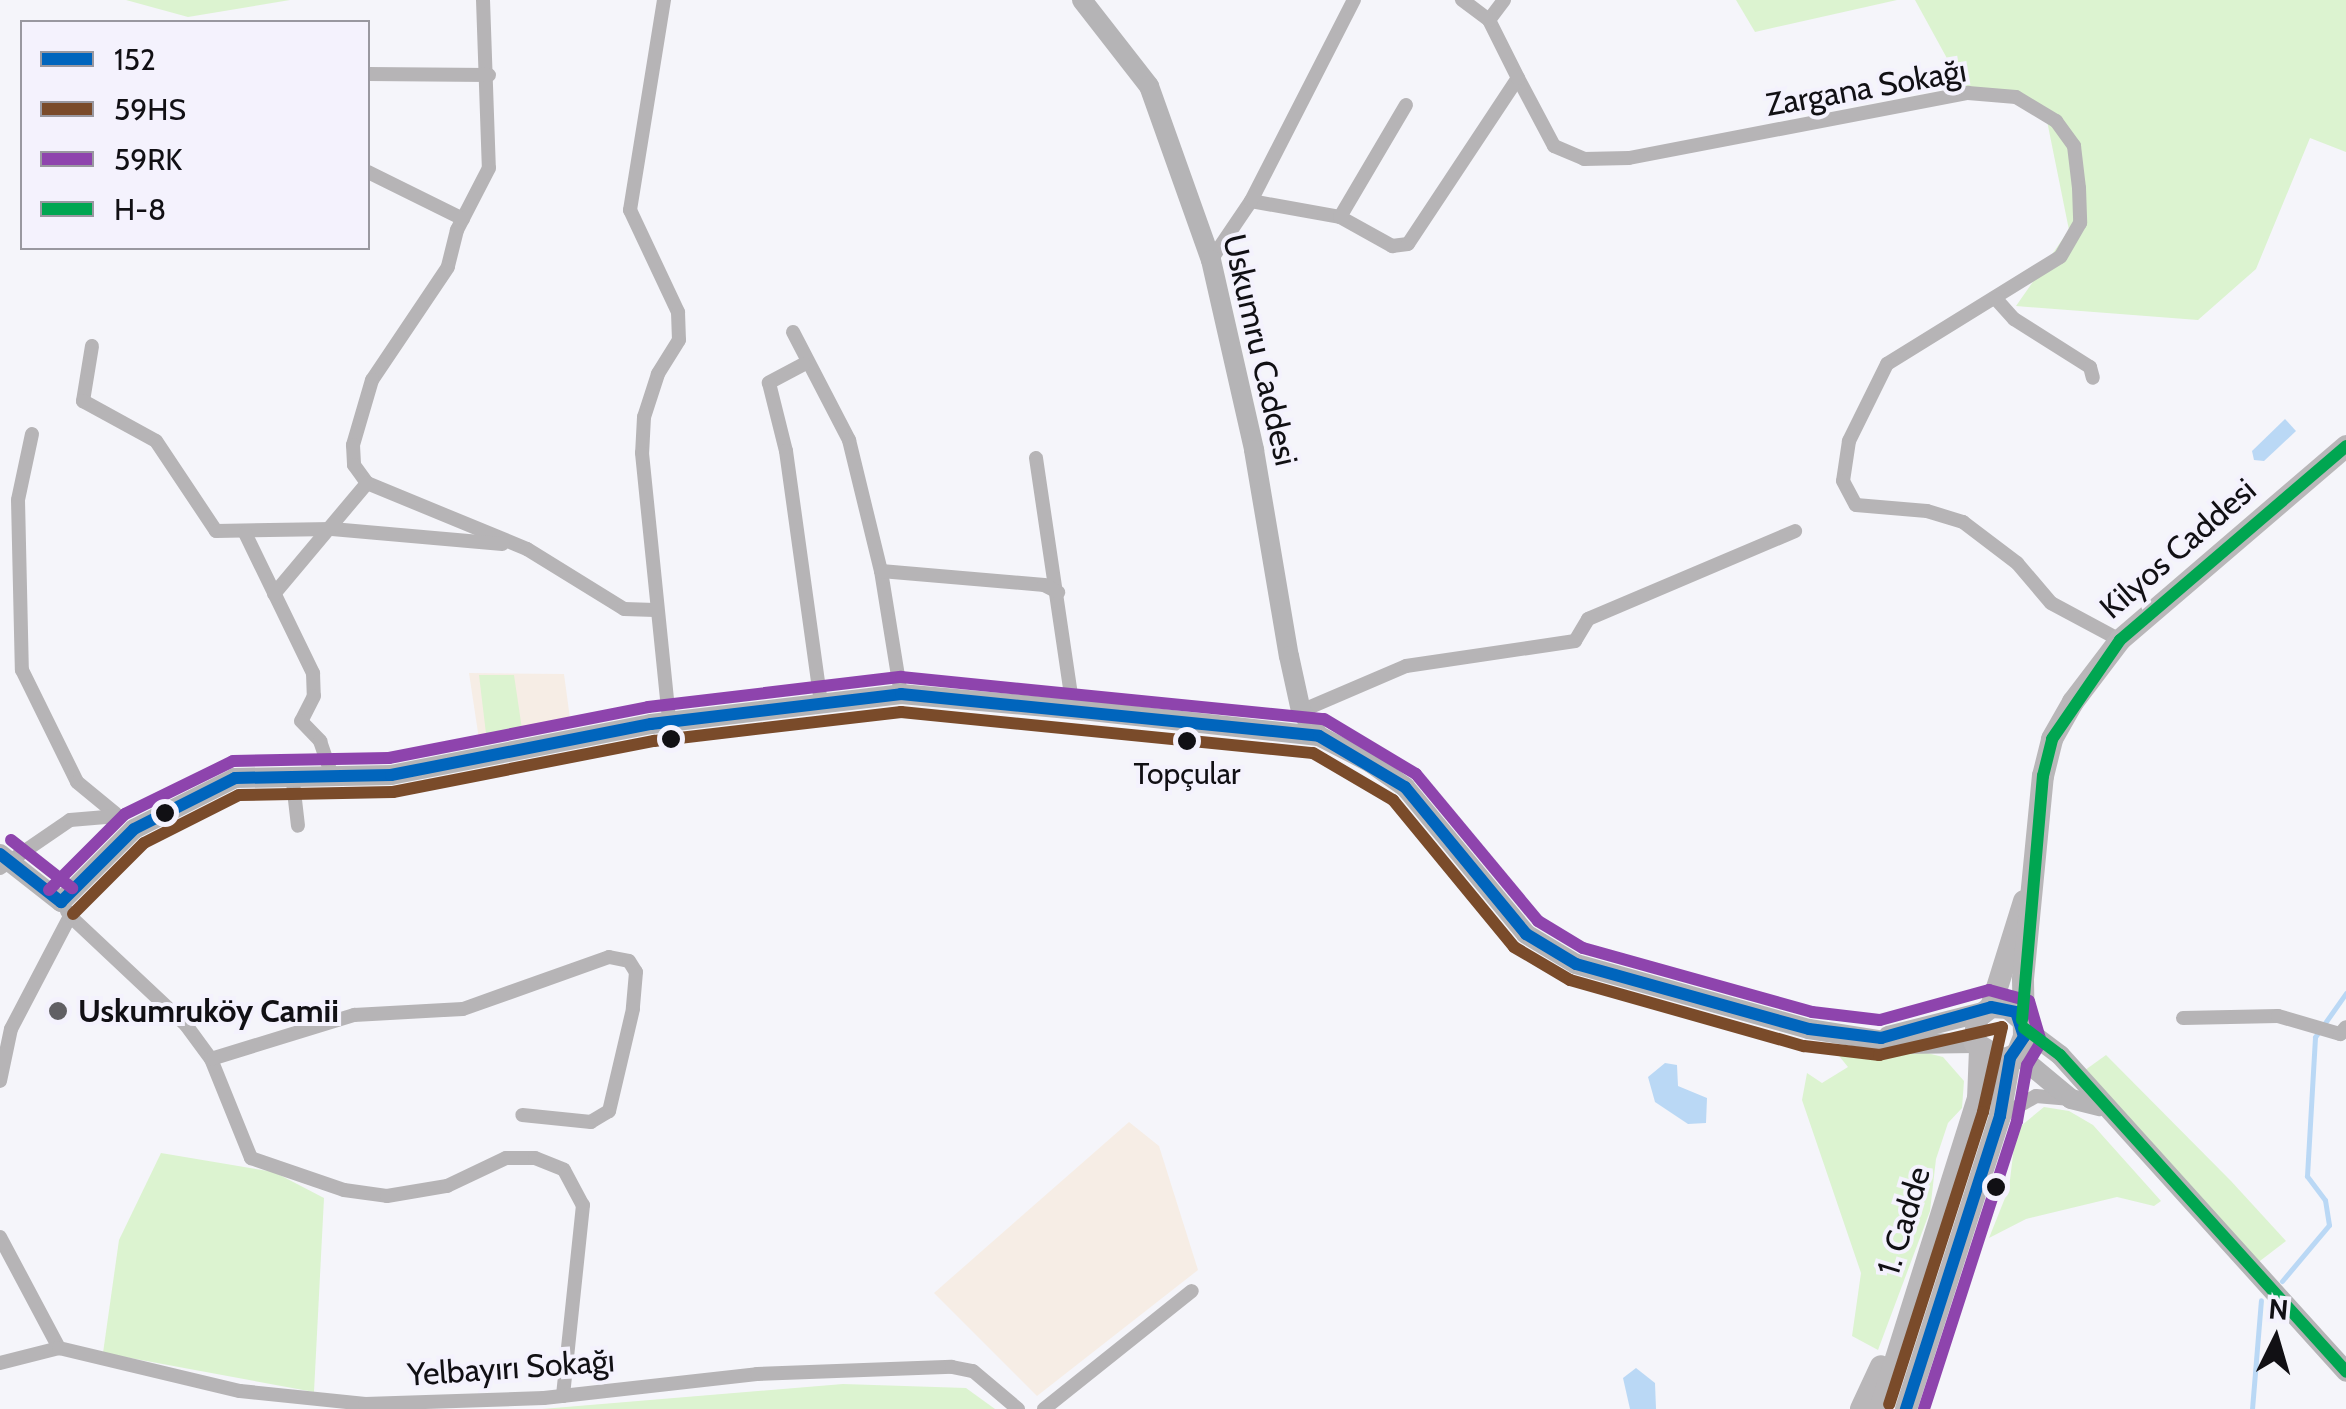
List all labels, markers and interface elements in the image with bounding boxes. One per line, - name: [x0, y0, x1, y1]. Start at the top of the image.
- legend: [20, 20, 370, 250]
- text: 152: [114, 41, 156, 78]
- street label: Zargana Sokağı: [1763, 51, 1969, 125]
- text: 59HS: [114, 91, 186, 128]
- text: 59RK: [114, 141, 182, 178]
- text: H-8: [114, 191, 166, 228]
- street label: Uskumru Caddesi: [1215, 231, 1305, 469]
- street label: Kilyos Caddesi: [2092, 471, 2264, 627]
- unlabelled marker: [661, 729, 681, 749]
- marker: Topçular: [1177, 731, 1197, 751]
- place label: Topçular: [1133, 756, 1241, 792]
- unlabelled marker: [155, 803, 175, 823]
- place label: Uskumruköy Camii: [78, 992, 339, 1030]
- marker: Uskumruköy Camii: [47, 1000, 69, 1022]
- street label: 1. Cadde: [1869, 1162, 1939, 1280]
- unlabelled marker: [1986, 1177, 2006, 1197]
- north arrow: [2226, 1289, 2326, 1389]
- text: N: [2267, 1291, 2290, 1327]
- street label: Yelbayırı Sokağı: [406, 1342, 616, 1394]

